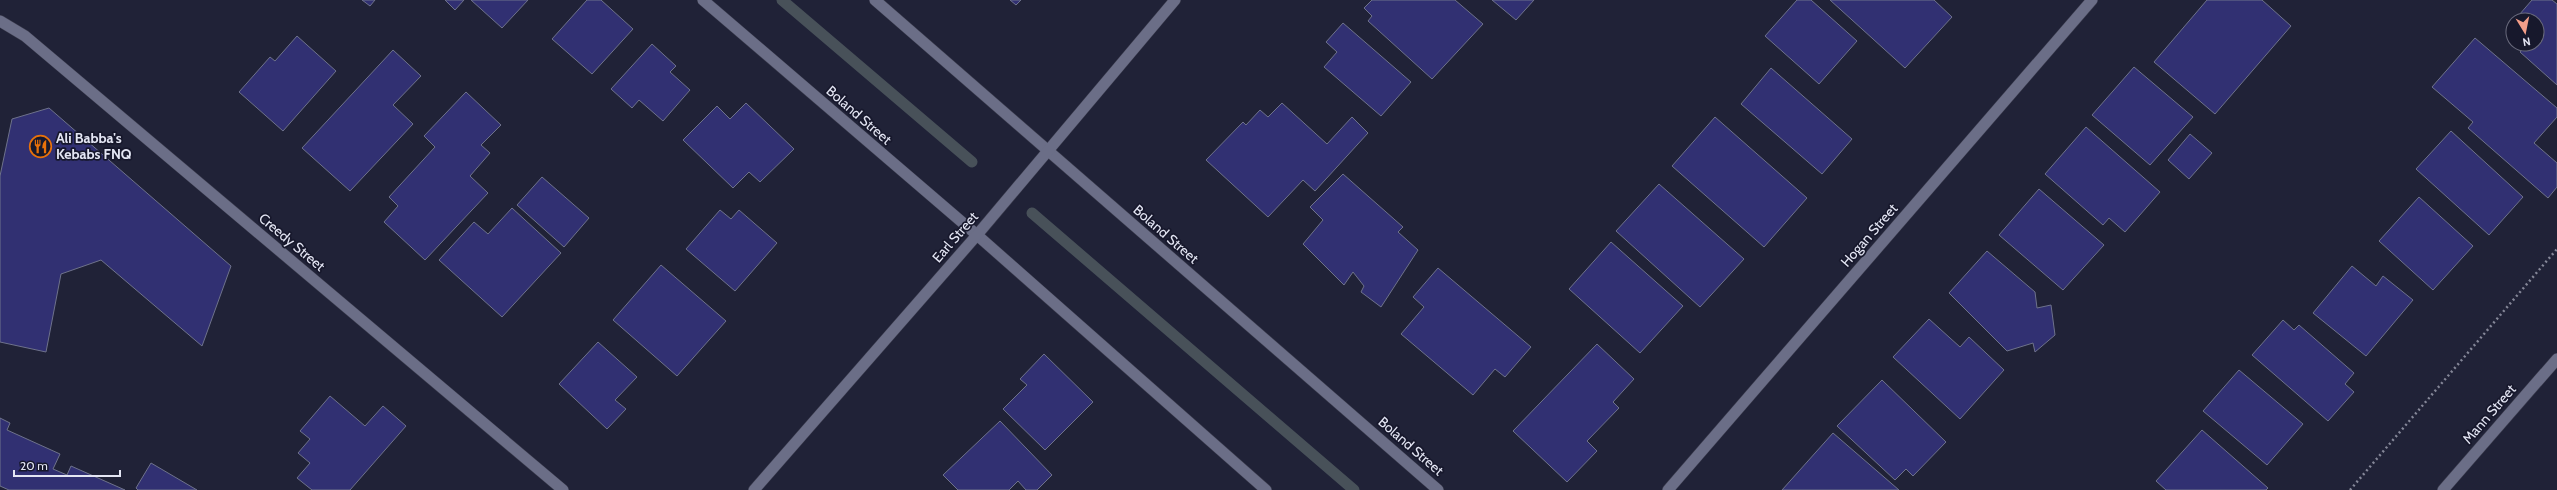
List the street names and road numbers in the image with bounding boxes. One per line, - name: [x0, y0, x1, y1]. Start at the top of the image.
- street label: Boland Street: [823, 82, 896, 148]
- street label: Hogan Street: [1837, 199, 1902, 270]
- street label: Boland Street: [1130, 201, 1203, 267]
- street label: Earl Street: [928, 208, 982, 266]
- street label: Creedy Street: [255, 209, 329, 275]
- street label: Mann Street: [2458, 380, 2520, 447]
- street label: Boland Street: [1375, 413, 1448, 479]

